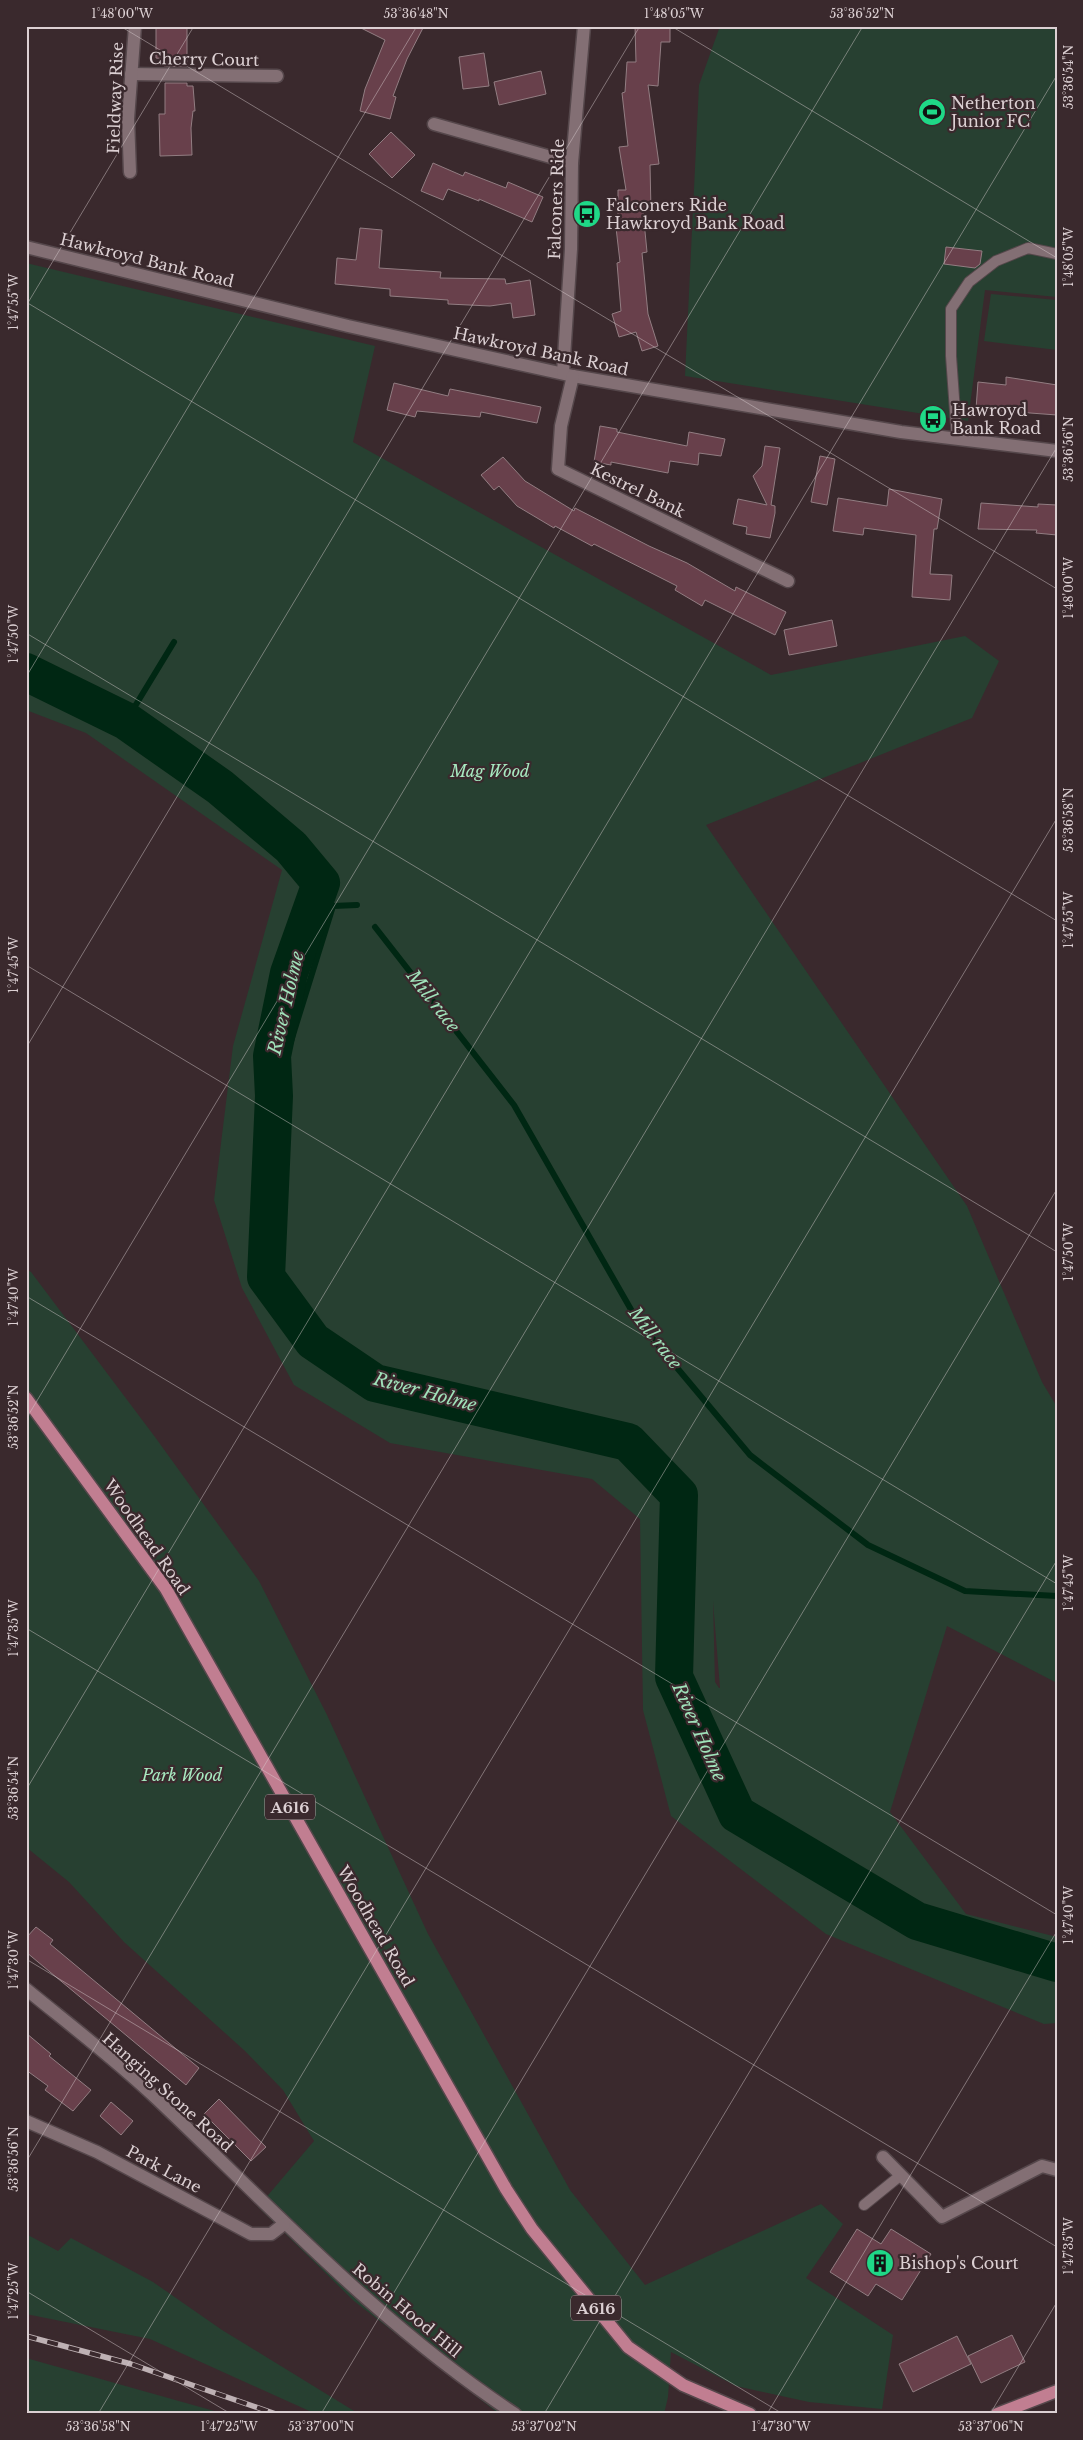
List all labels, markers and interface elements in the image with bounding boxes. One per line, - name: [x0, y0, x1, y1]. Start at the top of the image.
- text: 1°48'00"W: [91, 6, 154, 21]
- text: 53°36'48"N: [383, 6, 449, 21]
- text: 1°48'05"W: [644, 6, 705, 21]
- text: 53°36'52"N: [829, 6, 895, 21]
- street label: Fieldway Rise: [103, 42, 127, 154]
- text: 53°36'54"N: [1061, 45, 1076, 109]
- street label: Cherry Court: [149, 48, 259, 70]
- place label: Netherton Junior FC: [949, 93, 1036, 131]
- sports icon: Netherton Junior FC: [917, 97, 947, 127]
- street label: Falconers Ride: [544, 138, 568, 260]
- place label: Falconers Ride Hawkroyd Bank Road: [606, 195, 785, 233]
- bus stop icon: Falconers Ride Hawkroyd Bank Road: [572, 199, 602, 229]
- text: 1°48'05"W: [1061, 226, 1076, 287]
- street label: Hawkroyd Bank Road: [58, 229, 236, 291]
- text: 1°47'55"W: [6, 273, 21, 330]
- street label: Hawkroyd Bank Road: [452, 323, 631, 379]
- place label: Hawroyd Bank Road: [952, 400, 1041, 438]
- bus stop icon: Hawroyd Bank Road: [918, 404, 948, 434]
- text: 53°36'56"N: [1061, 416, 1076, 482]
- street label: Kestrel Bank: [587, 458, 689, 522]
- text: 1°48'00"W: [1061, 556, 1076, 619]
- text: 1°47'50"W: [6, 604, 21, 663]
- park label: Mag Wood: [449, 761, 530, 781]
- text: 53°36'58"N: [1061, 787, 1076, 853]
- text: 1°47'55"W: [1061, 891, 1076, 948]
- text: 1°47'45"W: [6, 936, 21, 993]
- water label: River Holme: [263, 949, 309, 1058]
- water label: Mill race: [401, 964, 464, 1037]
- text: 1°47'50"W: [1061, 1222, 1076, 1281]
- text: 1°47'40"W: [6, 1267, 21, 1326]
- water label: Mill race: [623, 1301, 686, 1374]
- water label: River Holme: [370, 1367, 479, 1416]
- text: 53°36'52"N: [6, 1384, 21, 1450]
- street label: Woodhead Road: [99, 1475, 194, 1599]
- text: 1°47'45"W: [1061, 1554, 1076, 1611]
- text: 1°47'35"W: [6, 1598, 21, 1657]
- water label: River Holme: [667, 1678, 731, 1785]
- text: 53°36'54"N: [6, 1756, 21, 1820]
- park label: Park Wood: [141, 1765, 223, 1785]
- road number: A616: [265, 1794, 315, 1820]
- street label: Woodhead Road: [333, 1861, 419, 1990]
- text: 1°47'40"W: [1061, 1885, 1076, 1944]
- text: 1°47'30"W: [6, 1930, 21, 1990]
- street label: Hanging Stone Road: [99, 2028, 238, 2156]
- text: 53°36'56"N: [6, 2126, 21, 2192]
- street label: Park Lane: [123, 2141, 205, 2197]
- text: 1°47'35"W: [1061, 2216, 1076, 2275]
- building icon: Bishop's Court: [865, 2248, 895, 2278]
- place label: Bishop's Court: [899, 2253, 1019, 2273]
- street label: Robin Hood Hill: [349, 2259, 465, 2361]
- text: 1°47'25"W: [6, 2261, 21, 2320]
- road number: A616: [571, 2296, 621, 2320]
- text: 53°36'58"N: [65, 2419, 131, 2434]
- text: 1°47'25"W: [200, 2419, 259, 2434]
- text: 53°37'00"N: [288, 2419, 355, 2434]
- text: 53°37'02"N: [511, 2419, 577, 2434]
- text: 1°47'30"W: [751, 2419, 811, 2434]
- text: 53°37'06"N: [958, 2419, 1024, 2434]

